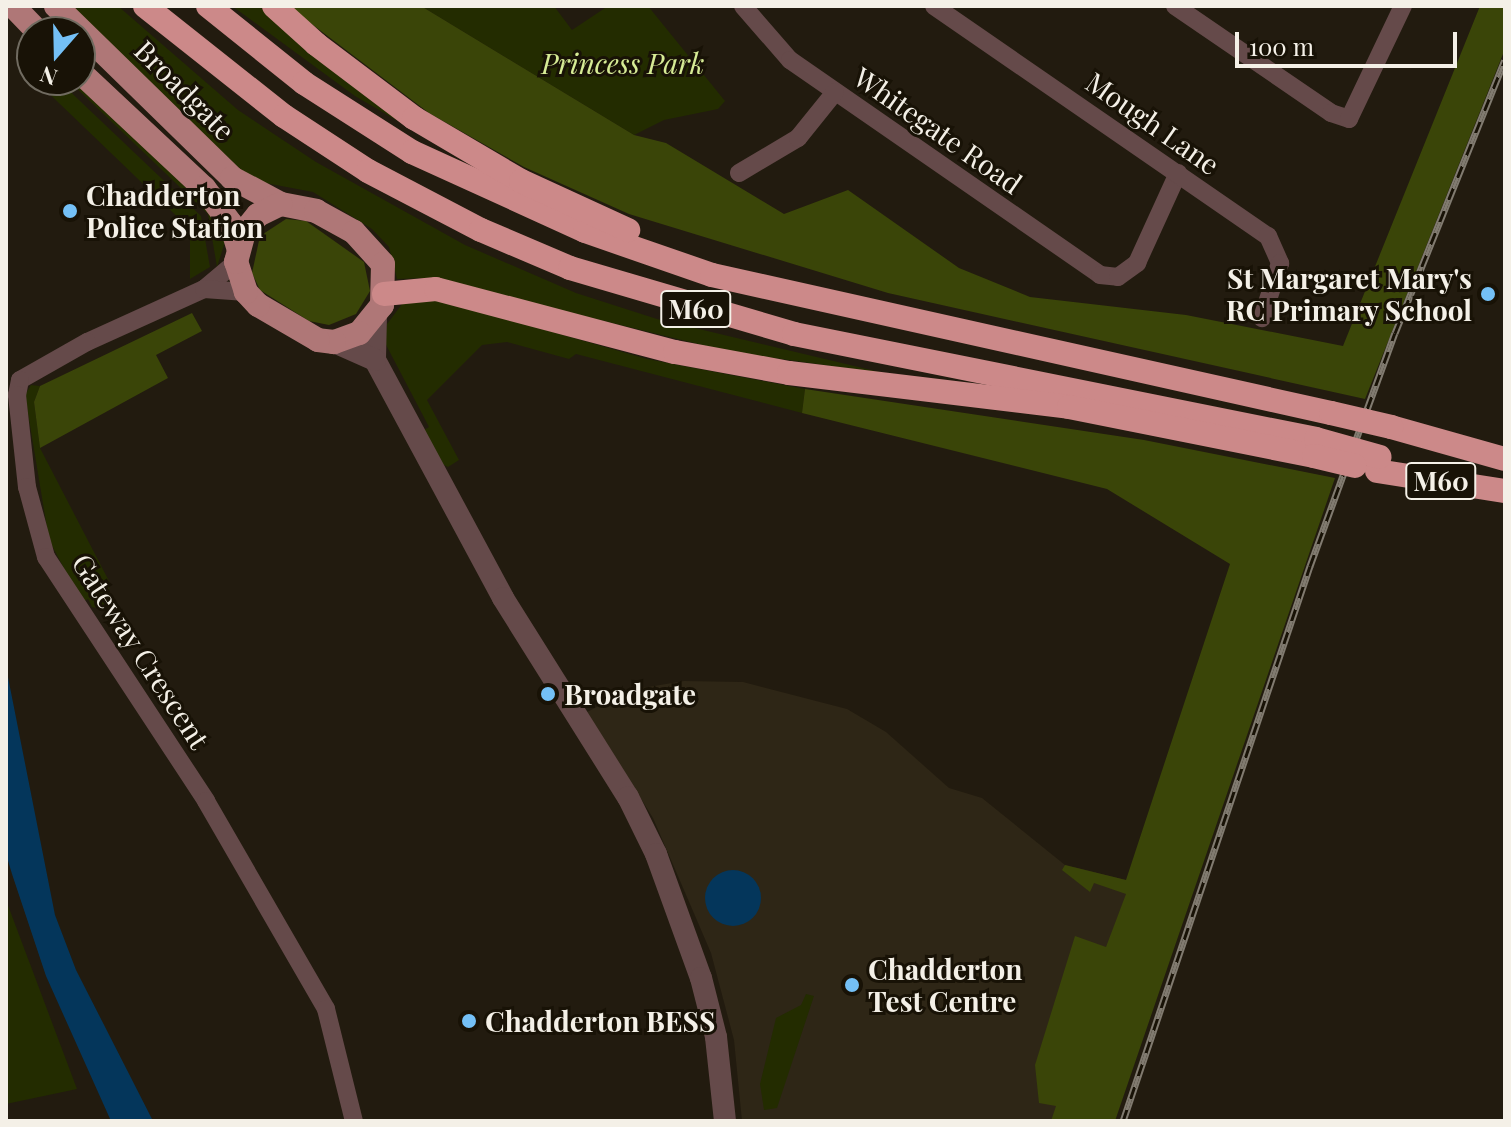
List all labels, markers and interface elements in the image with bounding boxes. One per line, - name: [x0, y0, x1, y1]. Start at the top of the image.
- north arrow: [16, 16, 96, 96]
- scale bar: [1239, 16, 1461, 66]
- text: 100 m: [1249, 30, 1314, 62]
- street label: Broadgate: [128, 33, 242, 147]
- park label: Princess Park: [542, 46, 704, 80]
- text: N: [36, 60, 61, 93]
- street label: Whitegate Road: [848, 60, 1028, 200]
- street label: Mough Lane: [1080, 65, 1226, 181]
- place label: Chadderton Police Station: [86, 178, 263, 244]
- marker: Chadderton Police Station: [61, 202, 79, 220]
- place label: St Margaret Mary's RC Primary School: [1225, 261, 1472, 327]
- marker: St Margaret Mary's RC Primary School: [1479, 285, 1497, 303]
- road number: M60: [660, 287, 732, 331]
- road number: M60: [1405, 459, 1477, 503]
- street label: Gateway Crescent: [65, 547, 217, 755]
- place label: Broadgate: [564, 677, 696, 711]
- marker: Broadgate: [539, 685, 557, 703]
- place label: Chadderton Test Centre: [868, 952, 1023, 1018]
- marker: Chadderton Test Centre: [843, 976, 861, 994]
- place label: Chadderton BESS: [485, 1004, 715, 1038]
- marker: Chadderton BESS: [460, 1012, 478, 1030]

